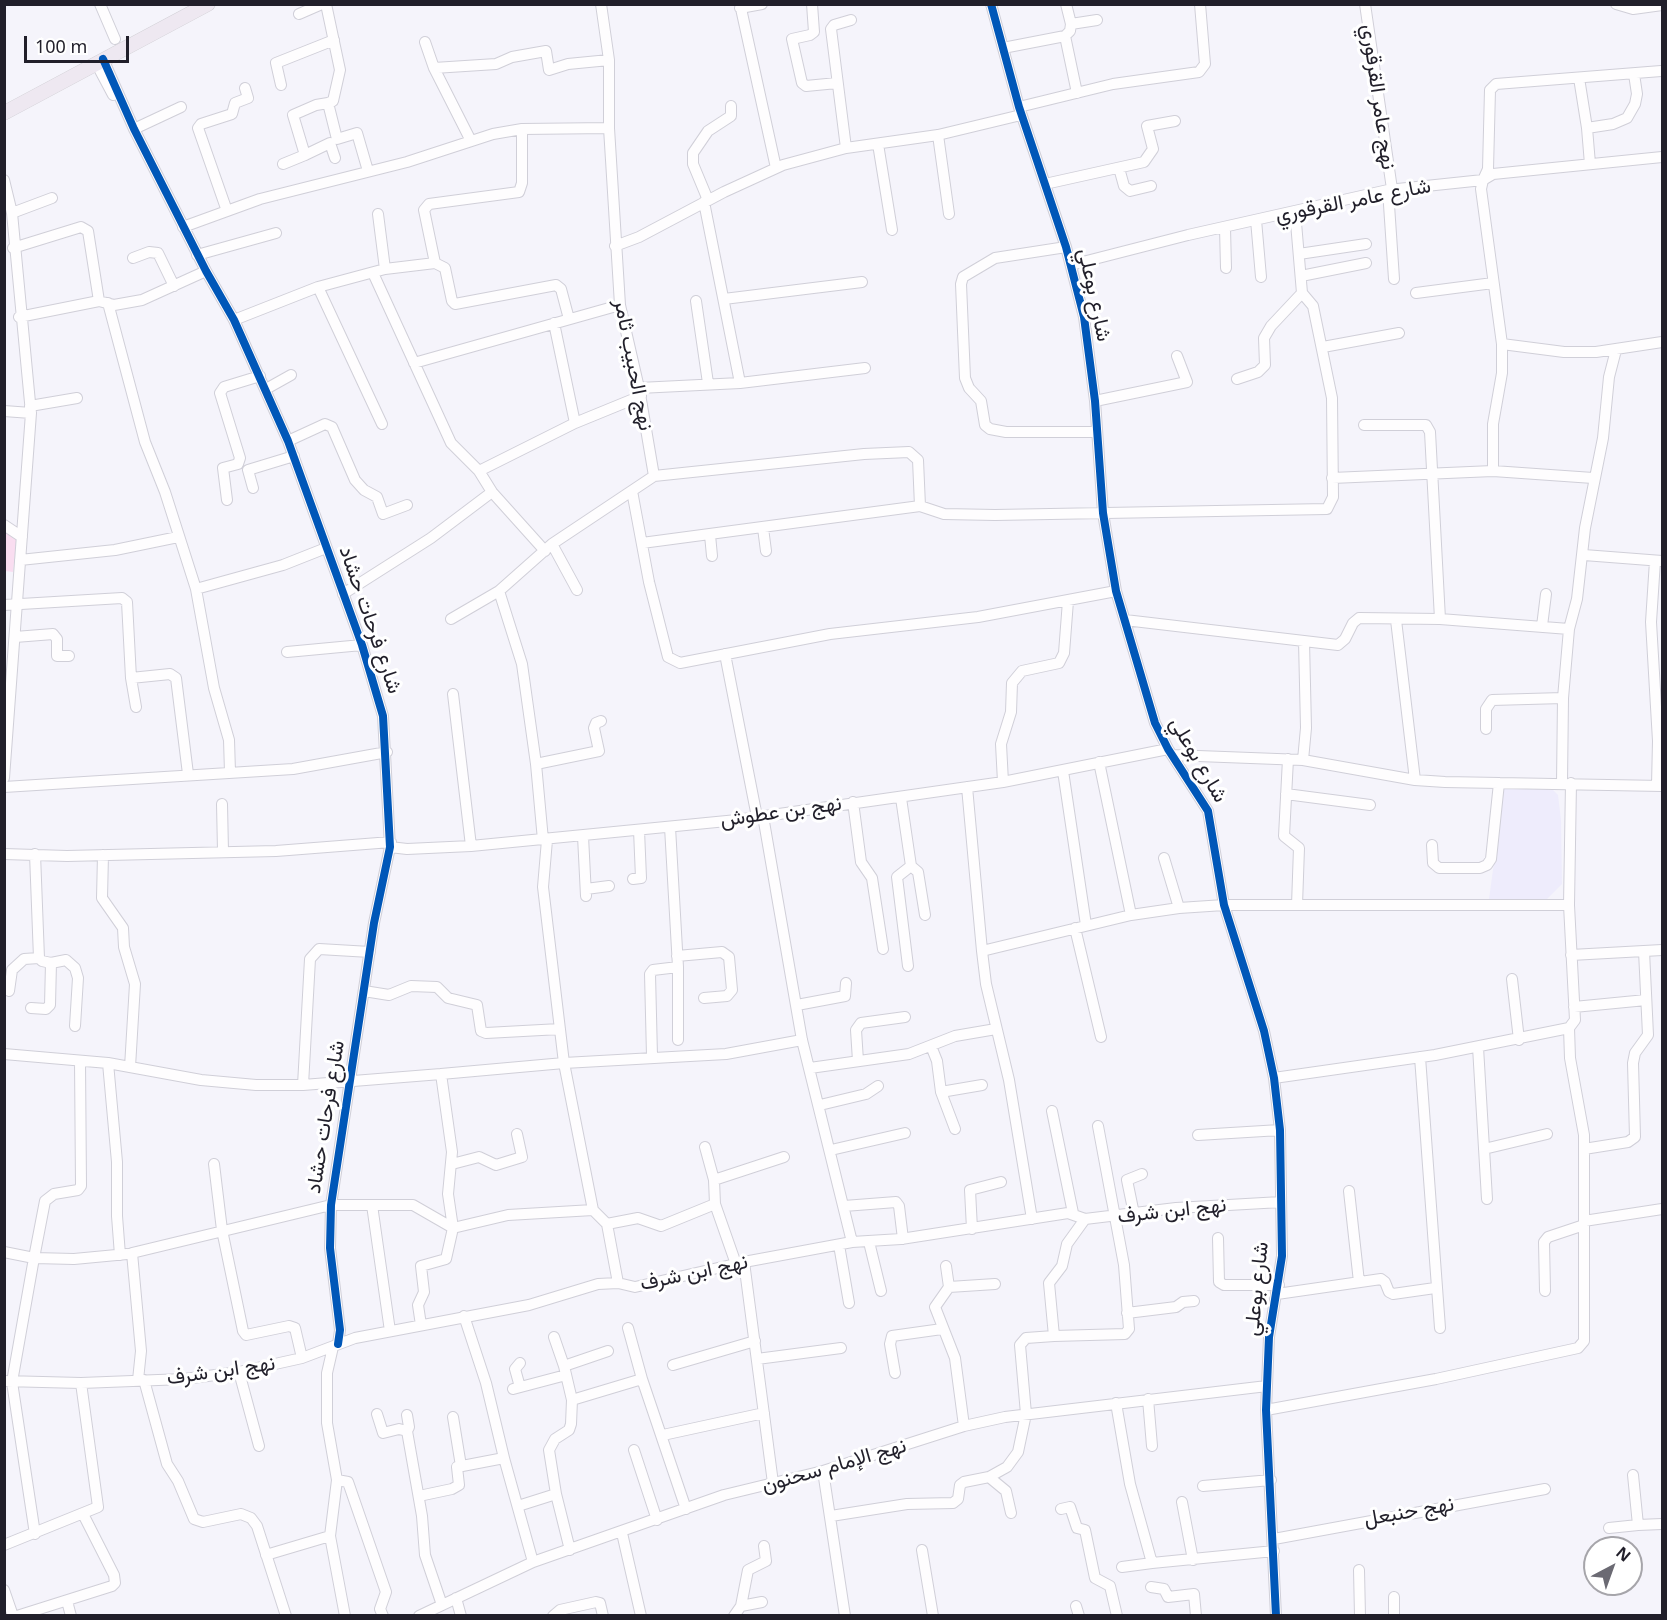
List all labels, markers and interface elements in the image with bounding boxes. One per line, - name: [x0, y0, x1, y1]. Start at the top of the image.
- street label: نهج عامر القرقوري: [1355, 23, 1401, 171]
- scale bar: [27, 24, 132, 62]
- text: 100 m: [35, 34, 87, 58]
- street label: شارع عامر القرقوري: [1273, 174, 1433, 228]
- street label: شارع بوعلي: [1072, 246, 1116, 344]
- street label: نهج الحبيب ثامر: [608, 297, 658, 433]
- street label: شارع فرحات حشاد: [333, 543, 407, 697]
- street label: شارع بوعلي: [1163, 713, 1233, 807]
- street label: نهج بن عطوش: [719, 791, 843, 833]
- street label: شارع فرحات حشاد: [301, 1039, 351, 1195]
- street label: نهج ابن شرف: [1116, 1193, 1228, 1229]
- street label: شارع بوعلي: [1240, 1241, 1274, 1337]
- street label: نهج ابن شرف: [638, 1249, 750, 1297]
- street label: نهج ابن شرف: [165, 1351, 277, 1391]
- street label: نهج الإمام سحنون: [759, 1433, 909, 1499]
- street label: نهج حنبعل: [1362, 1492, 1456, 1532]
- north arrow: [1583, 1536, 1643, 1596]
- text: N: [1611, 1541, 1636, 1566]

